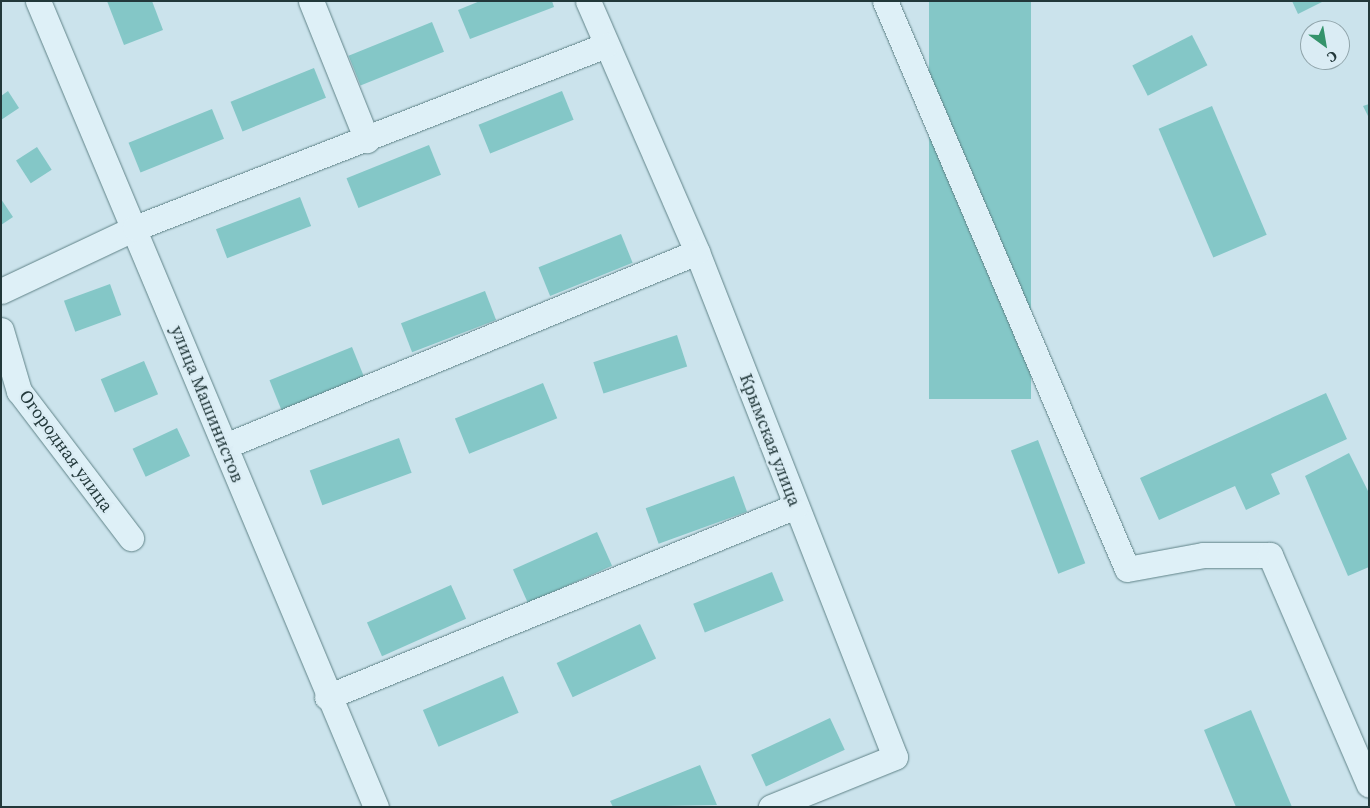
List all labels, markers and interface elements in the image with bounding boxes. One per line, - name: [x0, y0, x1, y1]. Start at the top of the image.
- north arrow: [1300, 20, 1350, 70]
- text: С: [1323, 46, 1341, 68]
- street label: улица Машинистов: [166, 322, 248, 486]
- street label: Крымская улица: [735, 371, 805, 509]
- street label: Огородная улица: [14, 386, 118, 516]

